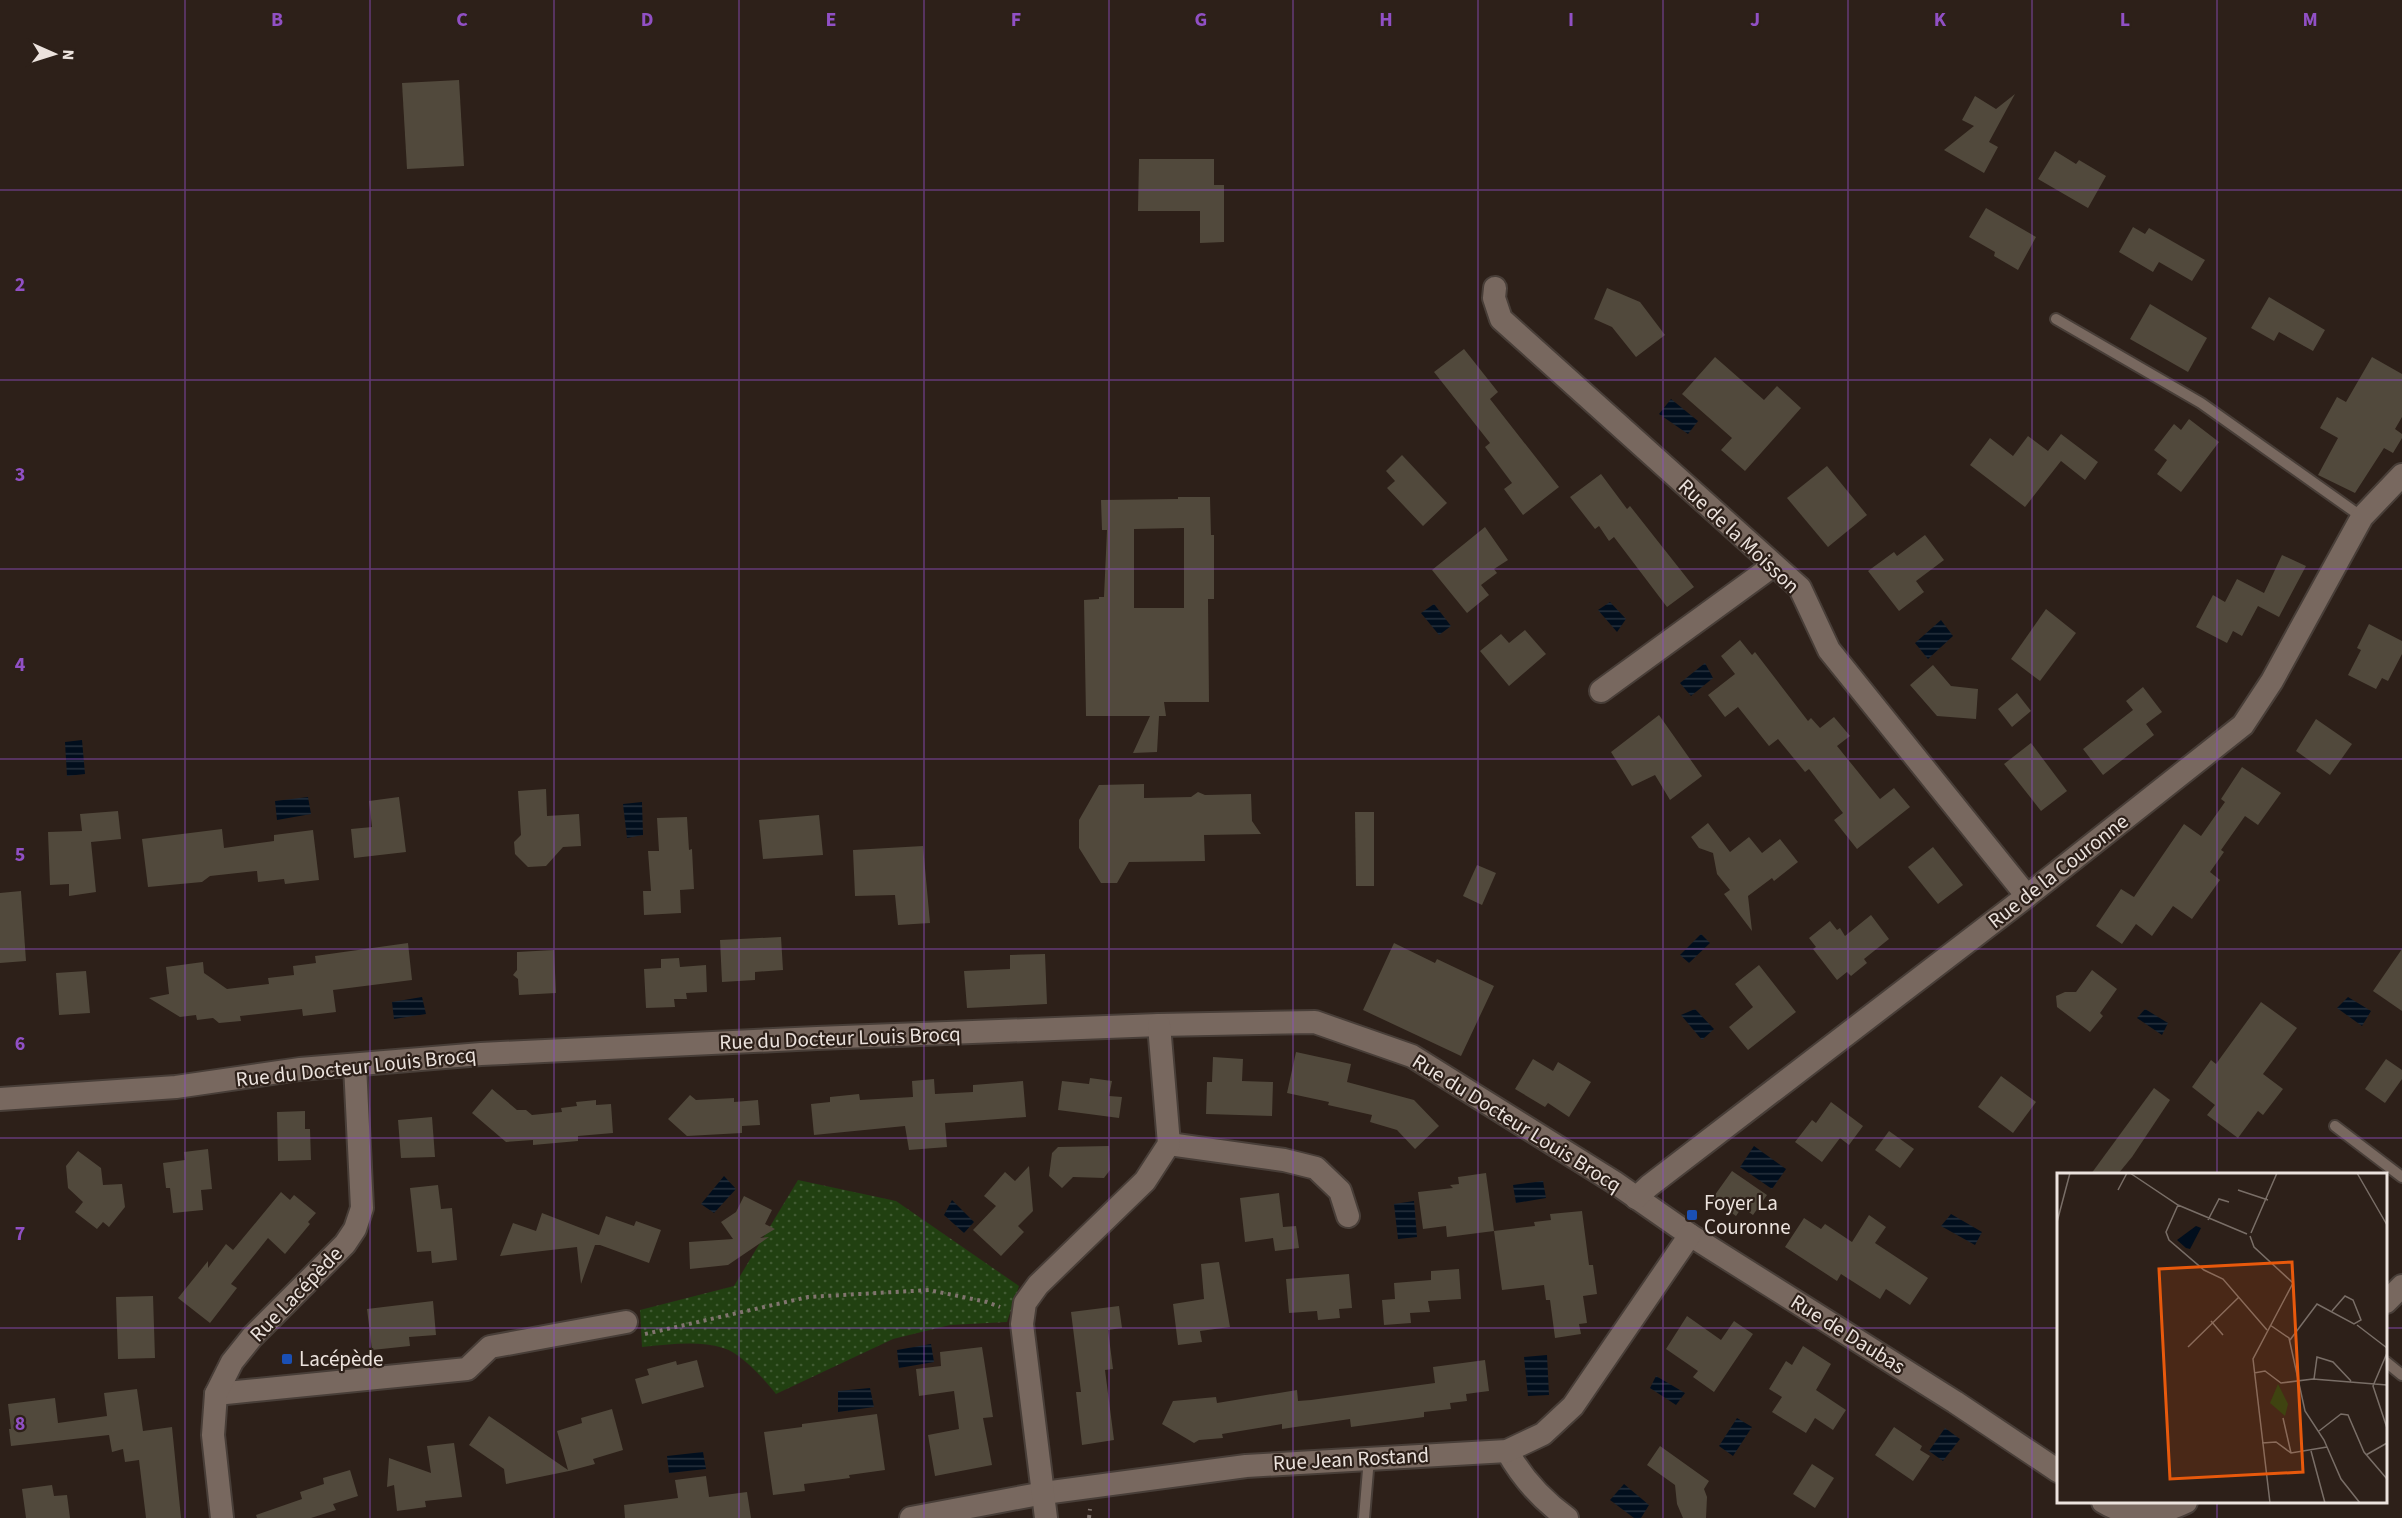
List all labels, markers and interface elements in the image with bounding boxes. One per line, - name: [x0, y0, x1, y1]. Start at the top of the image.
- text: B: [271, 6, 283, 34]
- text: C: [456, 6, 468, 34]
- text: D: [641, 6, 653, 34]
- text: E: [826, 6, 836, 34]
- text: F: [1011, 6, 1021, 34]
- text: G: [1195, 6, 1207, 34]
- text: H: [1379, 6, 1393, 34]
- text: I: [1568, 6, 1574, 34]
- text: J: [1750, 6, 1760, 34]
- text: K: [1934, 6, 1947, 34]
- text: L: [2120, 6, 2130, 34]
- text: M: [2302, 6, 2318, 34]
- north arrow: [24, 24, 84, 84]
- text: N: [57, 49, 79, 61]
- text: 2: [15, 271, 25, 299]
- text: 3: [15, 461, 25, 489]
- street label: Rue de la Moisson: [1671, 472, 1807, 600]
- text: 4: [15, 651, 26, 679]
- street label: Rue de la Couronne: [1981, 807, 2135, 935]
- text: 5: [15, 841, 25, 869]
- street label: Rue du Docteur Louis Brocq: [719, 1019, 961, 1057]
- text: 6: [15, 1030, 25, 1058]
- street label: Rue du Docteur Louis Brocq: [234, 1039, 478, 1095]
- street label: Rue du Docteur Louis Brocq: [1407, 1046, 1627, 1200]
- inset map: [2057, 1173, 2387, 1503]
- place label: Foyer La Couronne: [1704, 1188, 1791, 1242]
- marker: Foyer La Couronne: [1685, 1208, 1699, 1222]
- text: 7: [15, 1220, 25, 1248]
- street label: Rue Lacépède: [243, 1240, 349, 1348]
- street label: Rue de Daubas: [1785, 1287, 1911, 1381]
- place label: Lacépède: [299, 1344, 383, 1374]
- marker: Lacépède: [280, 1352, 294, 1366]
- text: 8: [15, 1410, 25, 1438]
- street label: Rue Jean Rostand: [1272, 1440, 1430, 1478]

